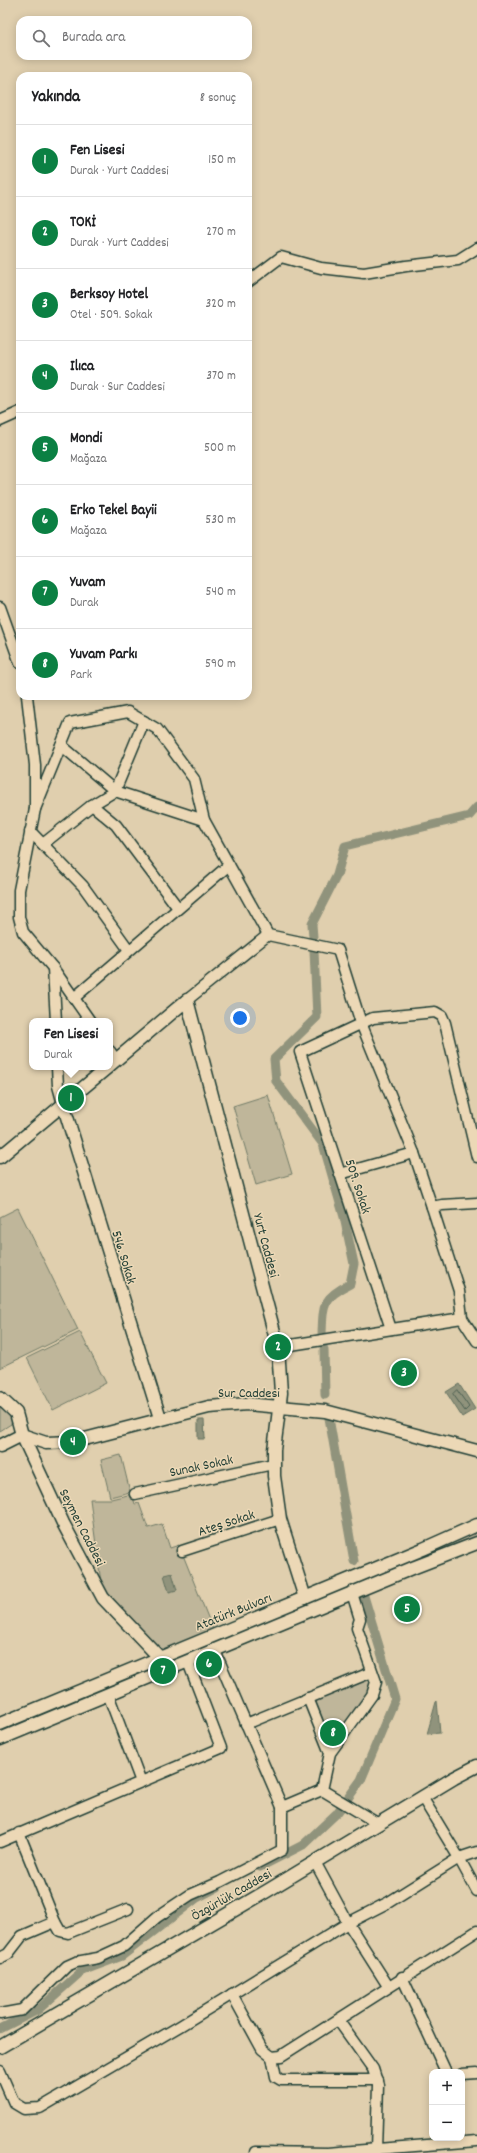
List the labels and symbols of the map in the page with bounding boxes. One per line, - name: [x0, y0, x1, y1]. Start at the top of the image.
- your location: [230, 1008, 250, 1028]
- pin: 1: [58, 1083, 84, 1113]
- street label: 509. Sokak: [339, 1157, 375, 1217]
- street label: Yurt Caddesi: [247, 1211, 283, 1280]
- street label: 546. Sokak: [105, 1228, 141, 1287]
- pin: 2: [265, 1332, 291, 1362]
- pin: 3: [391, 1358, 417, 1388]
- street label: Sur Caddesi: [218, 1384, 280, 1404]
- pin: 4: [60, 1427, 86, 1457]
- street label: Sunak Sokak: [168, 1450, 235, 1483]
- street label: Seymen Caddesi: [53, 1486, 110, 1571]
- street label: Ateş Sokak: [196, 1505, 258, 1542]
- street label: Atatürk Bulvarı: [192, 1588, 275, 1637]
- pin: 5: [394, 1594, 420, 1624]
- pin: 6: [196, 1649, 222, 1679]
- pin: 7: [150, 1656, 176, 1686]
- pin: 8: [320, 1718, 346, 1748]
- street label: Özgürlük Caddesi: [188, 1864, 276, 1927]

